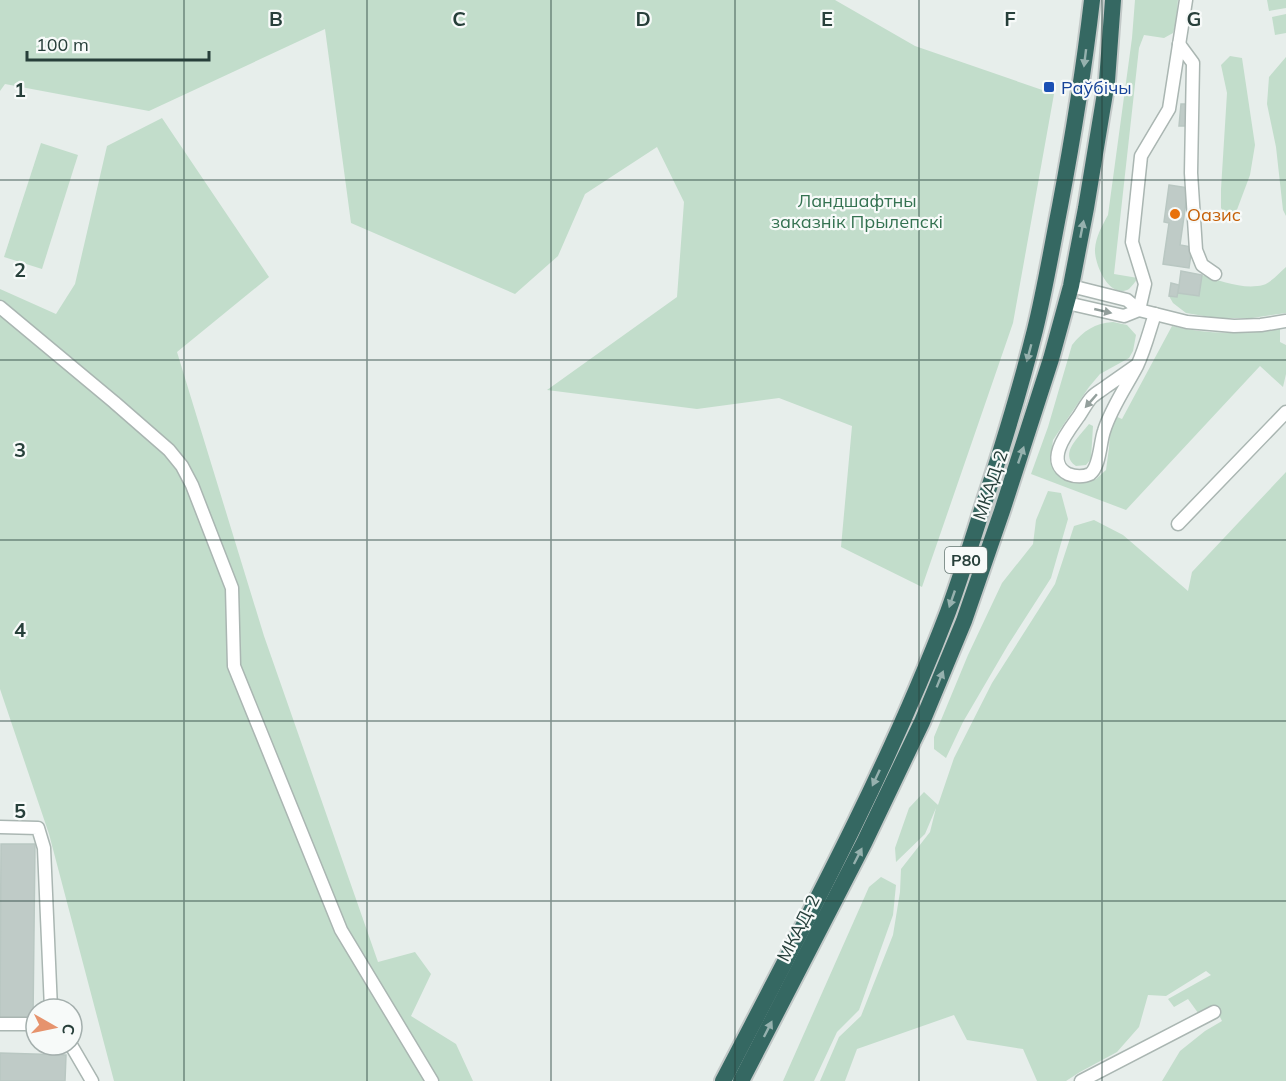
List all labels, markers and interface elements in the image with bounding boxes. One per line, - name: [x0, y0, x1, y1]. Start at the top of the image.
- text: B: [269, 6, 283, 31]
- text: C: [452, 6, 466, 31]
- text: D: [635, 6, 651, 31]
- text: E: [821, 6, 833, 31]
- text: F: [1004, 6, 1016, 31]
- text: G: [1187, 6, 1201, 31]
- scale bar: [27, 24, 208, 62]
- text: 100 m: [36, 33, 89, 56]
- one-way arrow: [1080, 49, 1090, 68]
- place label: Раўбічы: [1061, 76, 1132, 99]
- text: 1: [14, 77, 26, 102]
- marker: Раўбічы: [1042, 80, 1056, 94]
- park label: Ландшафтны заказнік Прылепскі: [771, 189, 943, 233]
- place label: Оазис: [1187, 203, 1241, 226]
- marker: Оазис: [1168, 207, 1182, 221]
- one-way arrow: [1078, 219, 1087, 238]
- text: 2: [14, 257, 26, 282]
- one-way arrow: [1094, 307, 1113, 317]
- one-way arrow: [1023, 343, 1033, 362]
- one-way arrow: [1084, 393, 1097, 408]
- text: 3: [14, 437, 26, 462]
- one-way arrow: [1016, 446, 1026, 464]
- street label: МКАД-2: [967, 447, 1013, 523]
- road number: Р80: [945, 547, 987, 573]
- one-way arrow: [947, 590, 957, 608]
- text: 4: [14, 617, 26, 642]
- one-way arrow: [936, 670, 945, 688]
- one-way arrow: [871, 770, 881, 788]
- text: 5: [14, 798, 26, 823]
- one-way arrow: [853, 847, 862, 864]
- street label: МКАД-2: [771, 891, 825, 965]
- north arrow: [24, 997, 84, 1057]
- one-way arrow: [763, 1020, 773, 1037]
- text: С: [58, 1022, 80, 1036]

